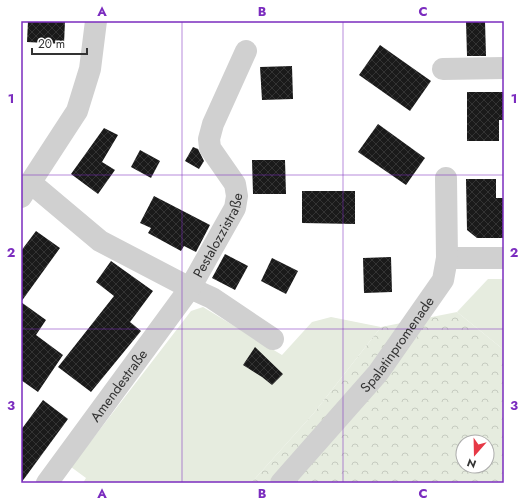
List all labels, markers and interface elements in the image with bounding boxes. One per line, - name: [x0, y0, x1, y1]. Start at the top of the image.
- text: A: [96, 2, 107, 21]
- text: B: [258, 2, 267, 21]
- text: C: [418, 2, 428, 21]
- scale bar: [32, 30, 87, 56]
- text: 20 m: [38, 35, 65, 53]
- text: 1: [8, 89, 14, 108]
- text: 1: [511, 89, 517, 108]
- street label: Pestalozzistraße: [188, 191, 247, 281]
- text: 2: [7, 243, 15, 262]
- text: 2: [510, 243, 518, 262]
- street label: Spalatinpromenade: [355, 292, 439, 397]
- street label: Amendestraße: [85, 345, 152, 426]
- text: 3: [7, 396, 15, 415]
- text: 3: [510, 396, 518, 415]
- north arrow: [455, 434, 495, 474]
- text: N: [465, 454, 478, 472]
- text: A: [96, 484, 107, 503]
- text: B: [258, 484, 267, 503]
- text: C: [418, 484, 428, 503]

